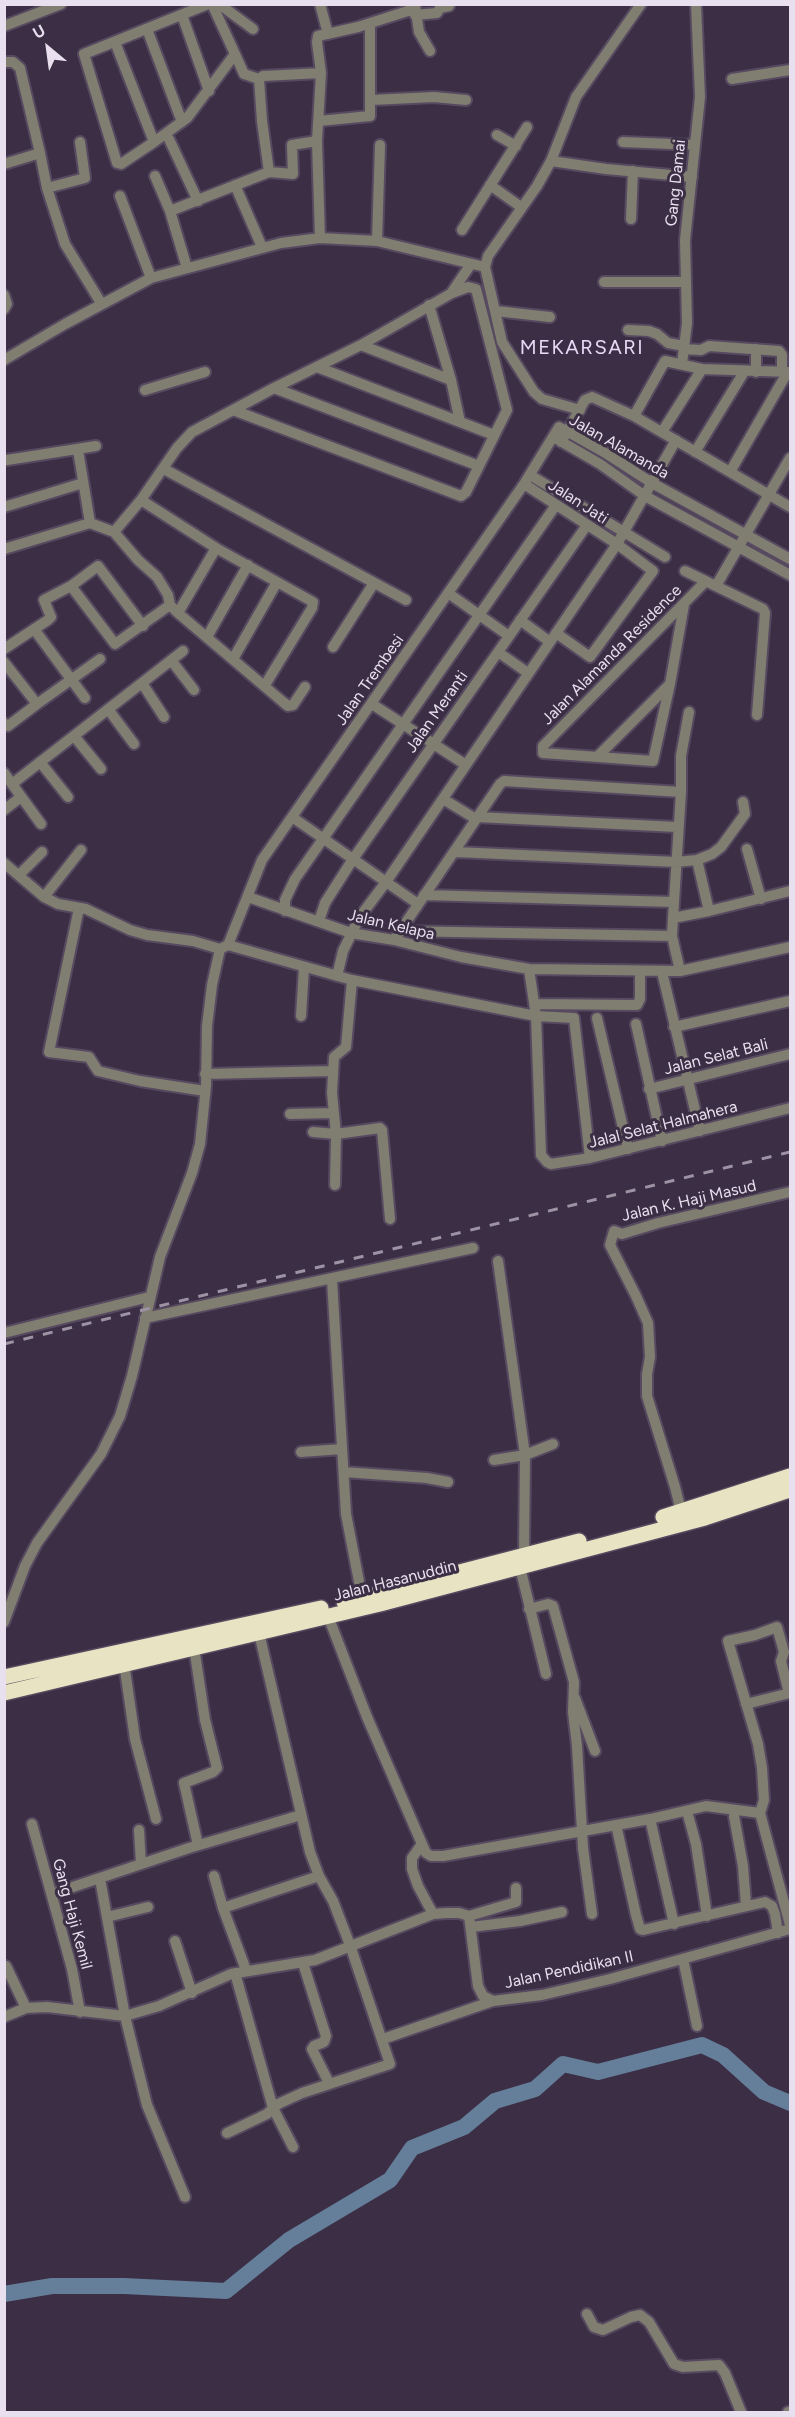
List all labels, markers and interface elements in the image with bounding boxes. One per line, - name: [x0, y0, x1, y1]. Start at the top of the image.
- north arrow: [18, 18, 78, 78]
- text: U: [29, 21, 49, 43]
- street label: Gang Damai: [662, 139, 690, 227]
- district label: MEKARSARI: [520, 336, 644, 360]
- street label: Jalan Alamanda: [566, 411, 672, 483]
- street label: Jalan Jati: [545, 476, 611, 528]
- street label: Jalan Alamanda Residence: [538, 581, 686, 729]
- street label: Jalan Trembesi: [332, 631, 408, 729]
- street label: Jalan Meranti: [402, 667, 472, 757]
- street label: Jalan Kelapa: [346, 906, 436, 944]
- street label: Jalan Selat Bali: [662, 1035, 770, 1079]
- street label: Jalal Selat Halmahera: [587, 1097, 739, 1153]
- street label: Jalan K. Haji Masud: [620, 1176, 758, 1226]
- street label: Jalan Hasanuddin: [332, 1556, 458, 1606]
- street label: Gang Haji Kemil: [48, 1856, 96, 1972]
- street label: Jalan Pendidikan II: [503, 1947, 635, 1993]

